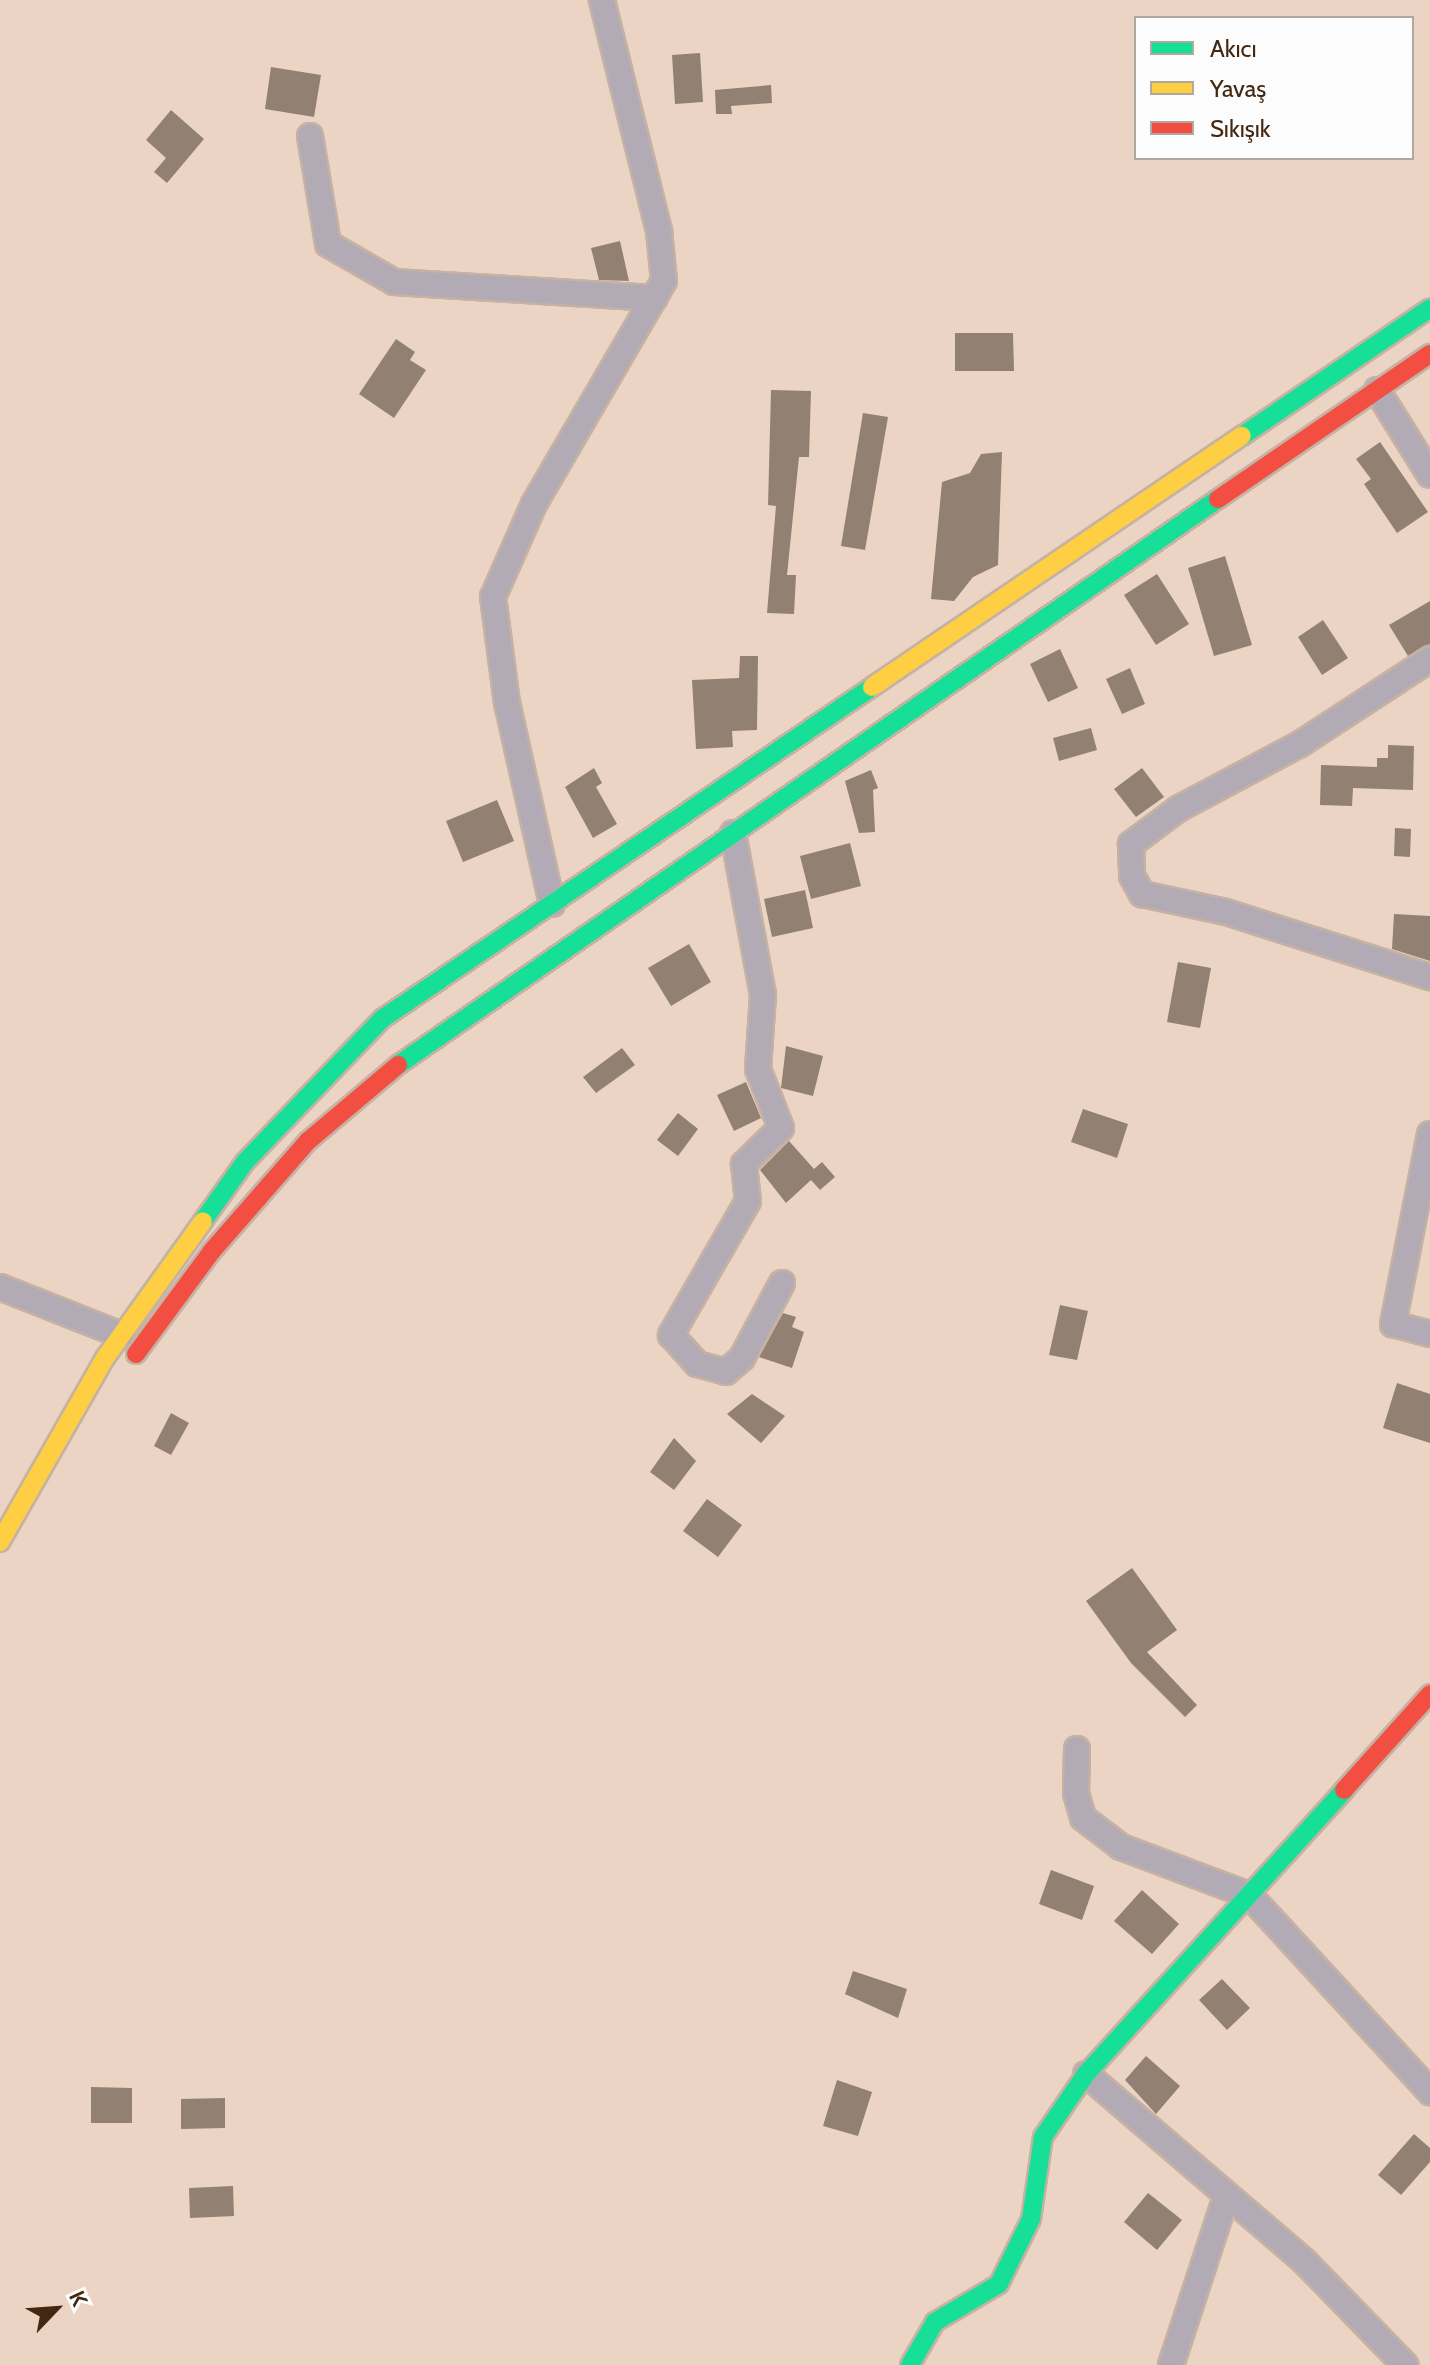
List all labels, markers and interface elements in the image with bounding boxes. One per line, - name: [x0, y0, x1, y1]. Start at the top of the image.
- legend: [1134, 16, 1414, 160]
- text: Akıcı: [1210, 34, 1257, 63]
- text: Yavaş: [1210, 74, 1266, 103]
- text: Sıkışık: [1210, 114, 1271, 143]
- north arrow: [16, 2269, 96, 2349]
- text: K: [63, 2287, 93, 2311]

